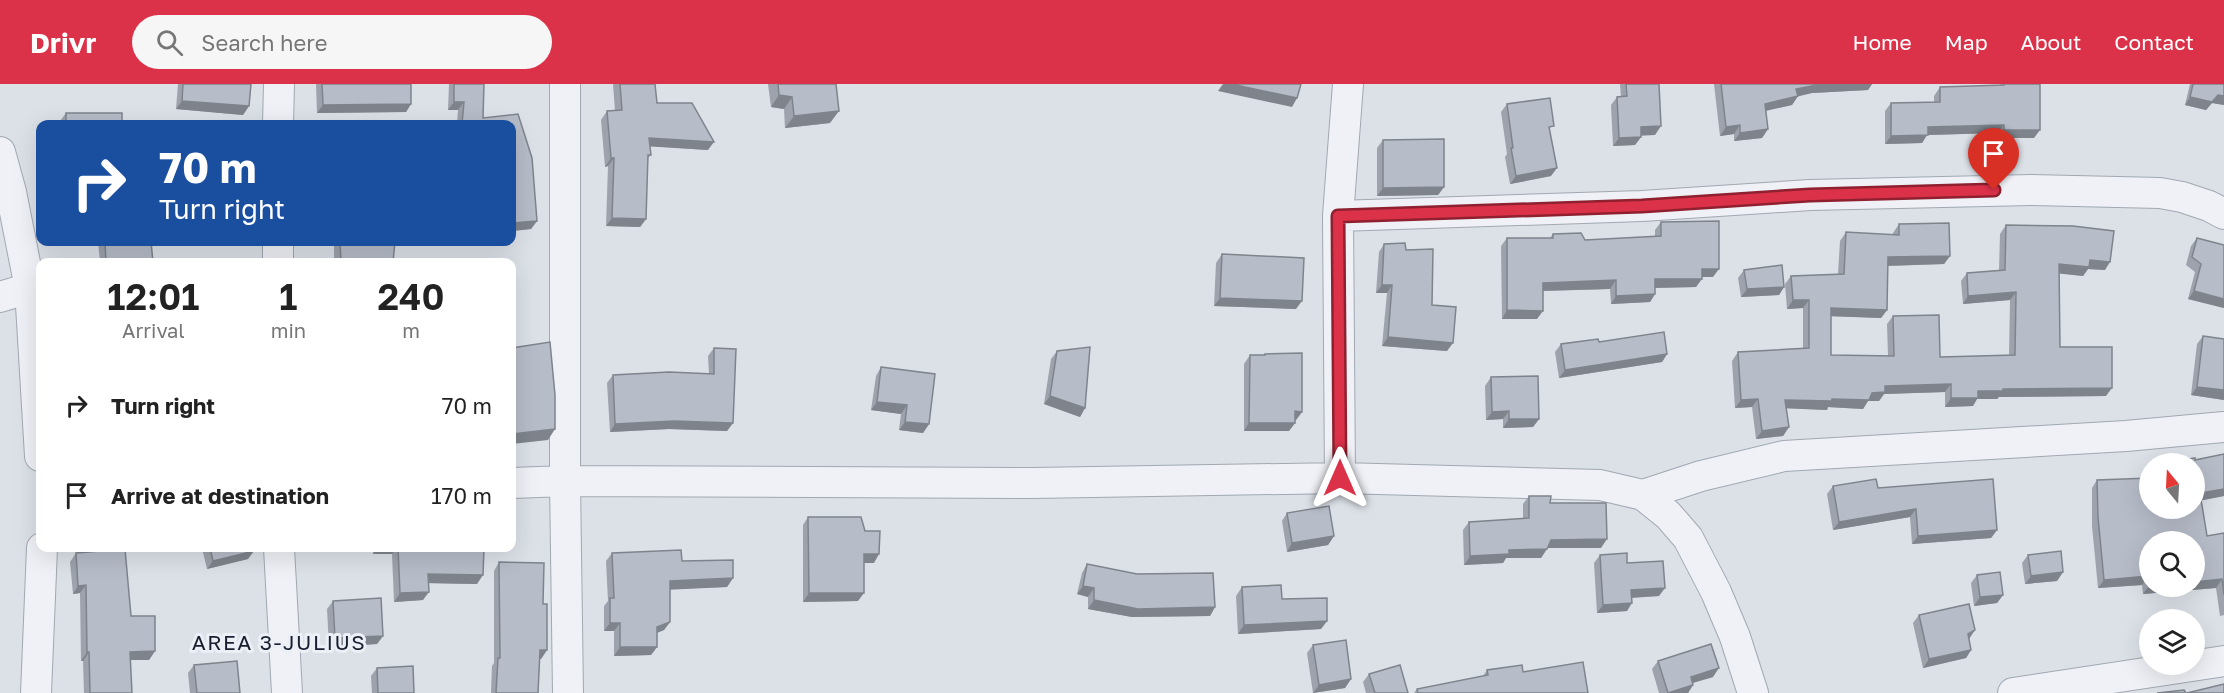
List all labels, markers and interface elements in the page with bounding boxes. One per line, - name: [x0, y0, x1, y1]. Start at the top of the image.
- search box: [132, 15, 552, 69]
- text: Drivr: [30, 26, 96, 59]
- icon: search: [153, 26, 186, 59]
- text: Search here: [201, 29, 327, 56]
- text: Home: [1852, 29, 1912, 55]
- text: Map: [1945, 29, 1988, 55]
- text: About: [2021, 29, 2081, 55]
- text: Contact: [2114, 29, 2194, 55]
- pin: [1968, 128, 2019, 190]
- icon: arrive: [1977, 137, 2010, 170]
- text: 70 m: [159, 142, 256, 192]
- icon: right: [60, 144, 138, 222]
- text: Turn right: [159, 193, 285, 225]
- text: 12:01: [107, 275, 199, 318]
- text: 1: [279, 275, 297, 318]
- text: 240: [377, 275, 445, 318]
- text: Arrival: [122, 318, 185, 342]
- text: min: [271, 318, 306, 342]
- text: m: [402, 318, 420, 342]
- icon: right: [60, 389, 93, 422]
- text: Turn right: [111, 392, 215, 419]
- text: 70 m: [442, 392, 492, 419]
- position arrow: [1308, 446, 1372, 510]
- north arrow: [2139, 453, 2205, 519]
- map controls: [2139, 453, 2205, 675]
- icon: arrive: [60, 479, 93, 512]
- text: Arrive at destination: [111, 482, 329, 509]
- text: 170 m: [431, 482, 492, 509]
- button: search: [2139, 531, 2205, 597]
- button: layers: [2139, 609, 2205, 675]
- district label: AREA 3-JULIUS: [192, 629, 366, 655]

